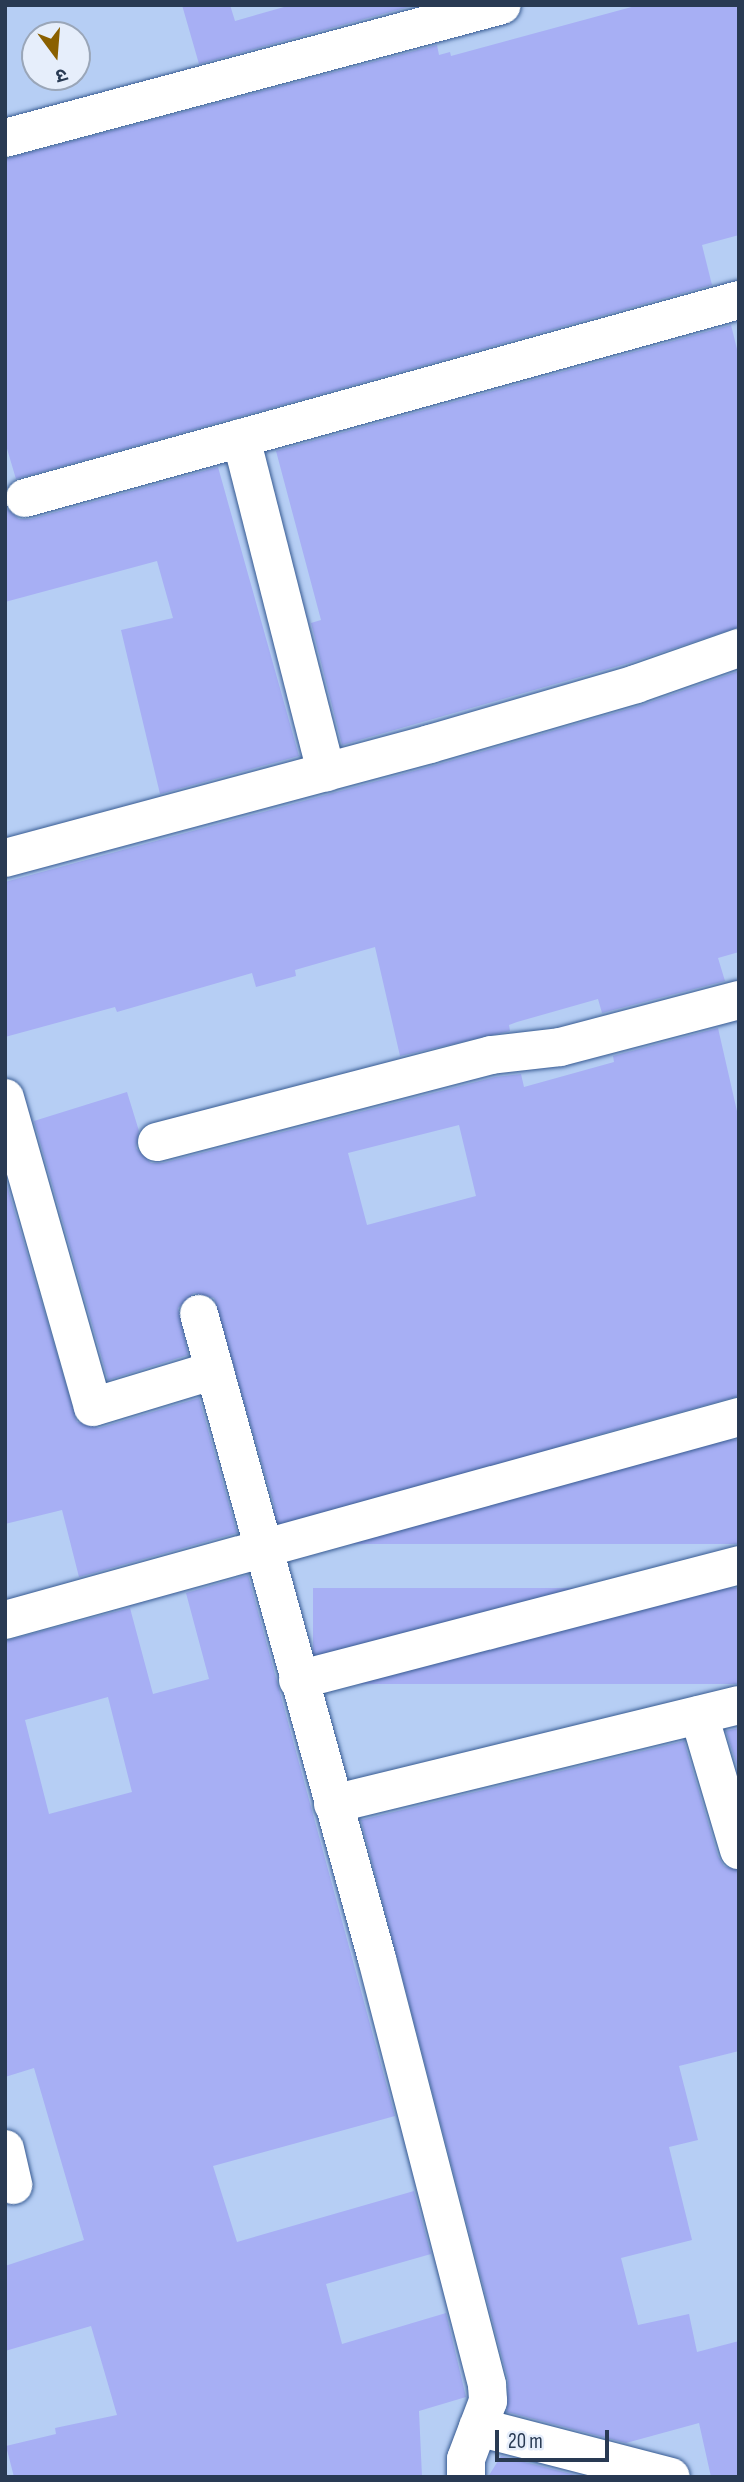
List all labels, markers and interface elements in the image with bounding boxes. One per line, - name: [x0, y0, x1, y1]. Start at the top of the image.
- north arrow: [21, 21, 91, 91]
- text: उ: [53, 62, 70, 87]
- scale bar: [499, 2416, 613, 2460]
- text: 20 m: [508, 2429, 543, 2454]

